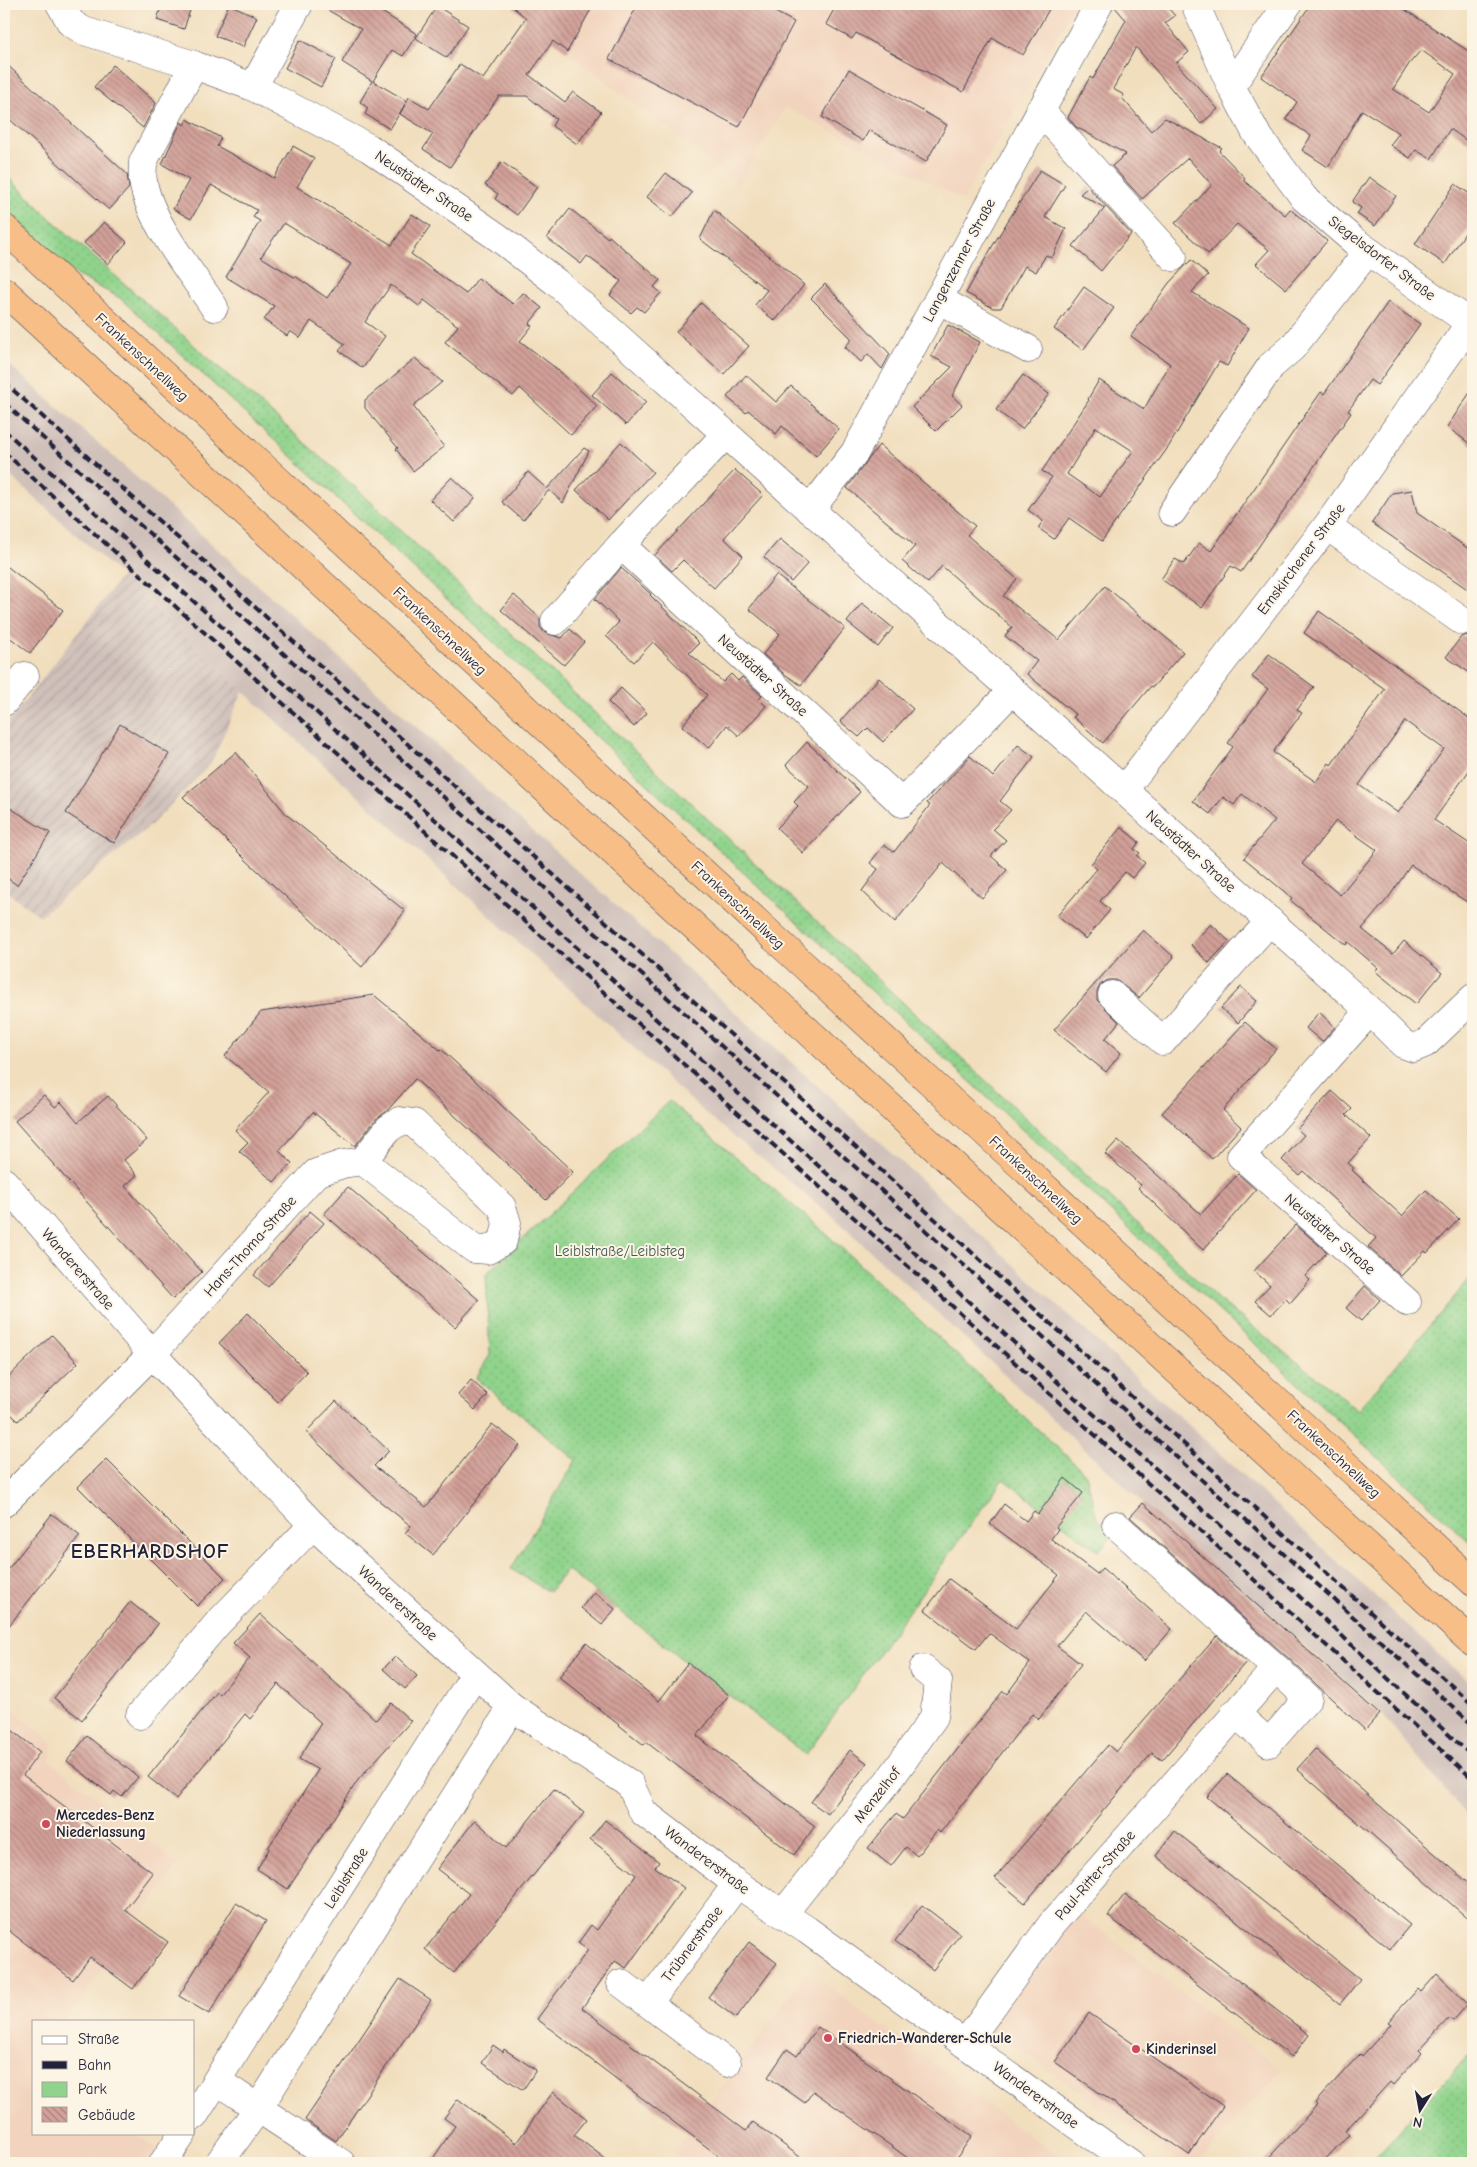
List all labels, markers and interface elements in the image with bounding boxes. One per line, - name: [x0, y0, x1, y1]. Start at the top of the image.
- street label: Neustädter Straße: [371, 147, 477, 226]
- street label: Langenzenner Straße: [919, 195, 999, 325]
- street label: Siegelsdorfer Straße: [1325, 212, 1440, 305]
- street label: Frankenschnellweg: [92, 309, 192, 405]
- street label: Emskirchener Straße: [1253, 499, 1349, 618]
- street label: Frankenschnellweg: [390, 583, 490, 679]
- street label: Neustädter Straße: [714, 630, 812, 720]
- street label: Neustädter Straße: [1142, 806, 1240, 896]
- street label: Frankenschnellweg: [688, 857, 788, 953]
- street label: Frankenschnellweg: [986, 1132, 1086, 1228]
- street label: Neustädter Straße: [1281, 1190, 1379, 1279]
- street label: Hans-Thoma-Straße: [200, 1191, 300, 1300]
- street label: Wandererstraße: [38, 1225, 119, 1314]
- park label: Leiblstraße/Leiblsteg: [555, 1242, 685, 1260]
- street label: Frankenschnellweg: [1284, 1406, 1384, 1502]
- district label: EBERHARDSHOF: [71, 1540, 229, 1563]
- street label: Wandererstraße: [355, 1562, 442, 1645]
- street label: Menzelhof: [850, 1763, 905, 1826]
- place label: Mercedes-Benz Niederlassung: [56, 1806, 155, 1841]
- marker: Mercedes-Benz Niederlassung: [40, 1818, 52, 1830]
- street label: Wandererstraße: [661, 1822, 754, 1898]
- street label: Paul-Ritter-Straße: [1051, 1826, 1139, 1924]
- street label: Leiblstraße: [320, 1844, 372, 1912]
- street label: Trübnerstraße: [658, 1902, 727, 1986]
- legend: [32, 2020, 195, 2134]
- place label: Friedrich-Wanderer-Schule: [838, 2029, 1011, 2047]
- text: Straße: [78, 2030, 120, 2048]
- marker: Friedrich-Wanderer-Schule: [822, 2032, 834, 2044]
- place label: Kinderinsel: [1146, 2040, 1217, 2058]
- marker: Kinderinsel: [1130, 2043, 1142, 2055]
- text: Bahn: [78, 2056, 111, 2074]
- street label: Wandererstraße: [989, 2058, 1083, 2133]
- text: Park: [78, 2080, 107, 2098]
- north arrow: [1394, 2084, 1444, 2134]
- text: Gebäude: [78, 2106, 136, 2124]
- text: N: [1412, 2113, 1424, 2131]

